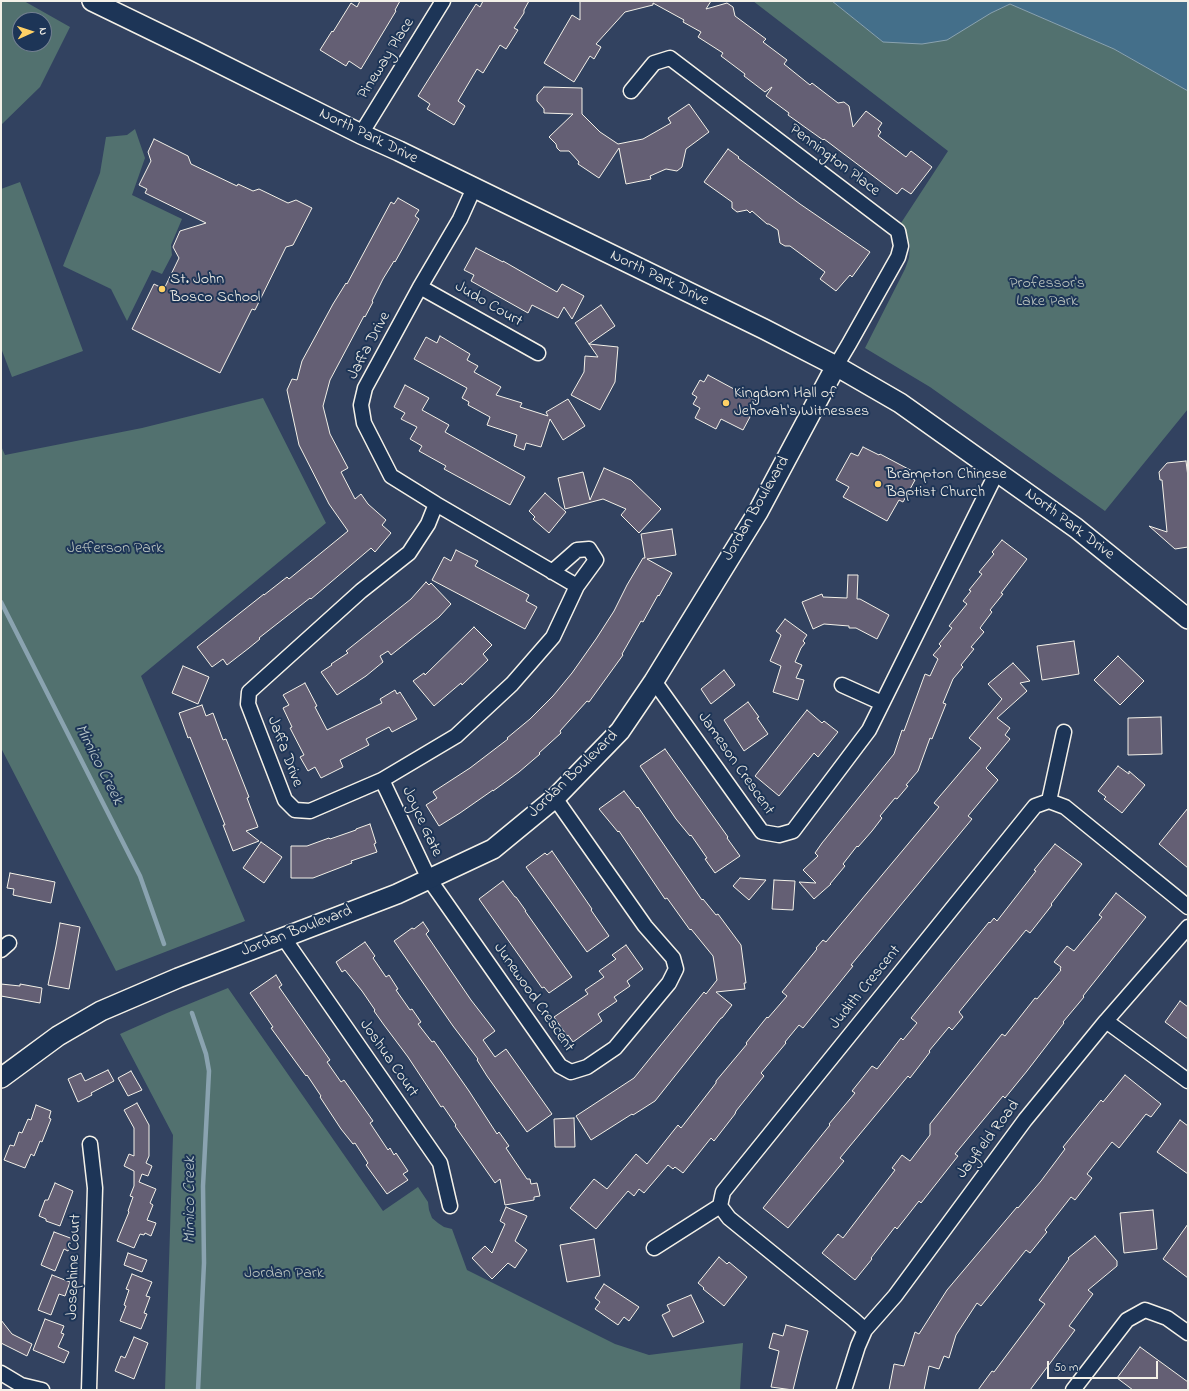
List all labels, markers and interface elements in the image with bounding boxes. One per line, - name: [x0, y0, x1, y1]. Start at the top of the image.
- north arrow: [12, 12, 52, 52]
- street label: Pineway Place: [354, 15, 420, 103]
- text: N: [35, 27, 51, 36]
- street label: North Park Drive: [316, 105, 420, 169]
- street label: Pennington Place: [785, 121, 883, 201]
- street label: North Park Drive: [607, 247, 711, 311]
- place label: St. John Bosco School: [170, 270, 260, 308]
- park label: Professor's Lake Park: [1009, 274, 1085, 312]
- street label: Judo Court: [451, 278, 525, 332]
- marker: St. John Bosco School: [157, 284, 167, 294]
- street label: Jaffa Drive: [344, 309, 396, 383]
- place label: Kingdom Hall of Jehovah's Witnesses: [734, 384, 869, 422]
- marker: Kingdom Hall of Jehovah's Witnesses: [721, 398, 731, 408]
- street label: Jordan Boulevard: [719, 453, 795, 565]
- place label: Brampton Chinese Baptist Church: [886, 465, 1007, 503]
- marker: Brampton Chinese Baptist Church: [873, 479, 883, 489]
- street label: North Park Drive: [1020, 485, 1118, 565]
- park label: Jefferson Park: [67, 539, 163, 559]
- street label: Jameson Crescent: [692, 709, 778, 819]
- street label: Jaffa Drive: [262, 714, 306, 790]
- water label: Mimico Creek: [69, 721, 127, 809]
- street label: Jordan Boulevard: [525, 727, 623, 823]
- street label: Joyce Gate: [396, 784, 446, 860]
- street label: Jordan Boulevard: [239, 902, 355, 962]
- street label: Junewood Crescent: [488, 940, 578, 1056]
- street label: Judith Crescent: [826, 942, 906, 1034]
- street label: Joshua Court: [354, 1017, 422, 1101]
- street label: Jayfield Road: [953, 1097, 1025, 1183]
- water label: Mimico Creek: [181, 1156, 201, 1244]
- street label: Josephine Court: [64, 1214, 86, 1320]
- park label: Jordan Park: [244, 1264, 324, 1284]
- scale bar: [1049, 1353, 1160, 1379]
- text: 50 m: [1054, 1359, 1078, 1377]

